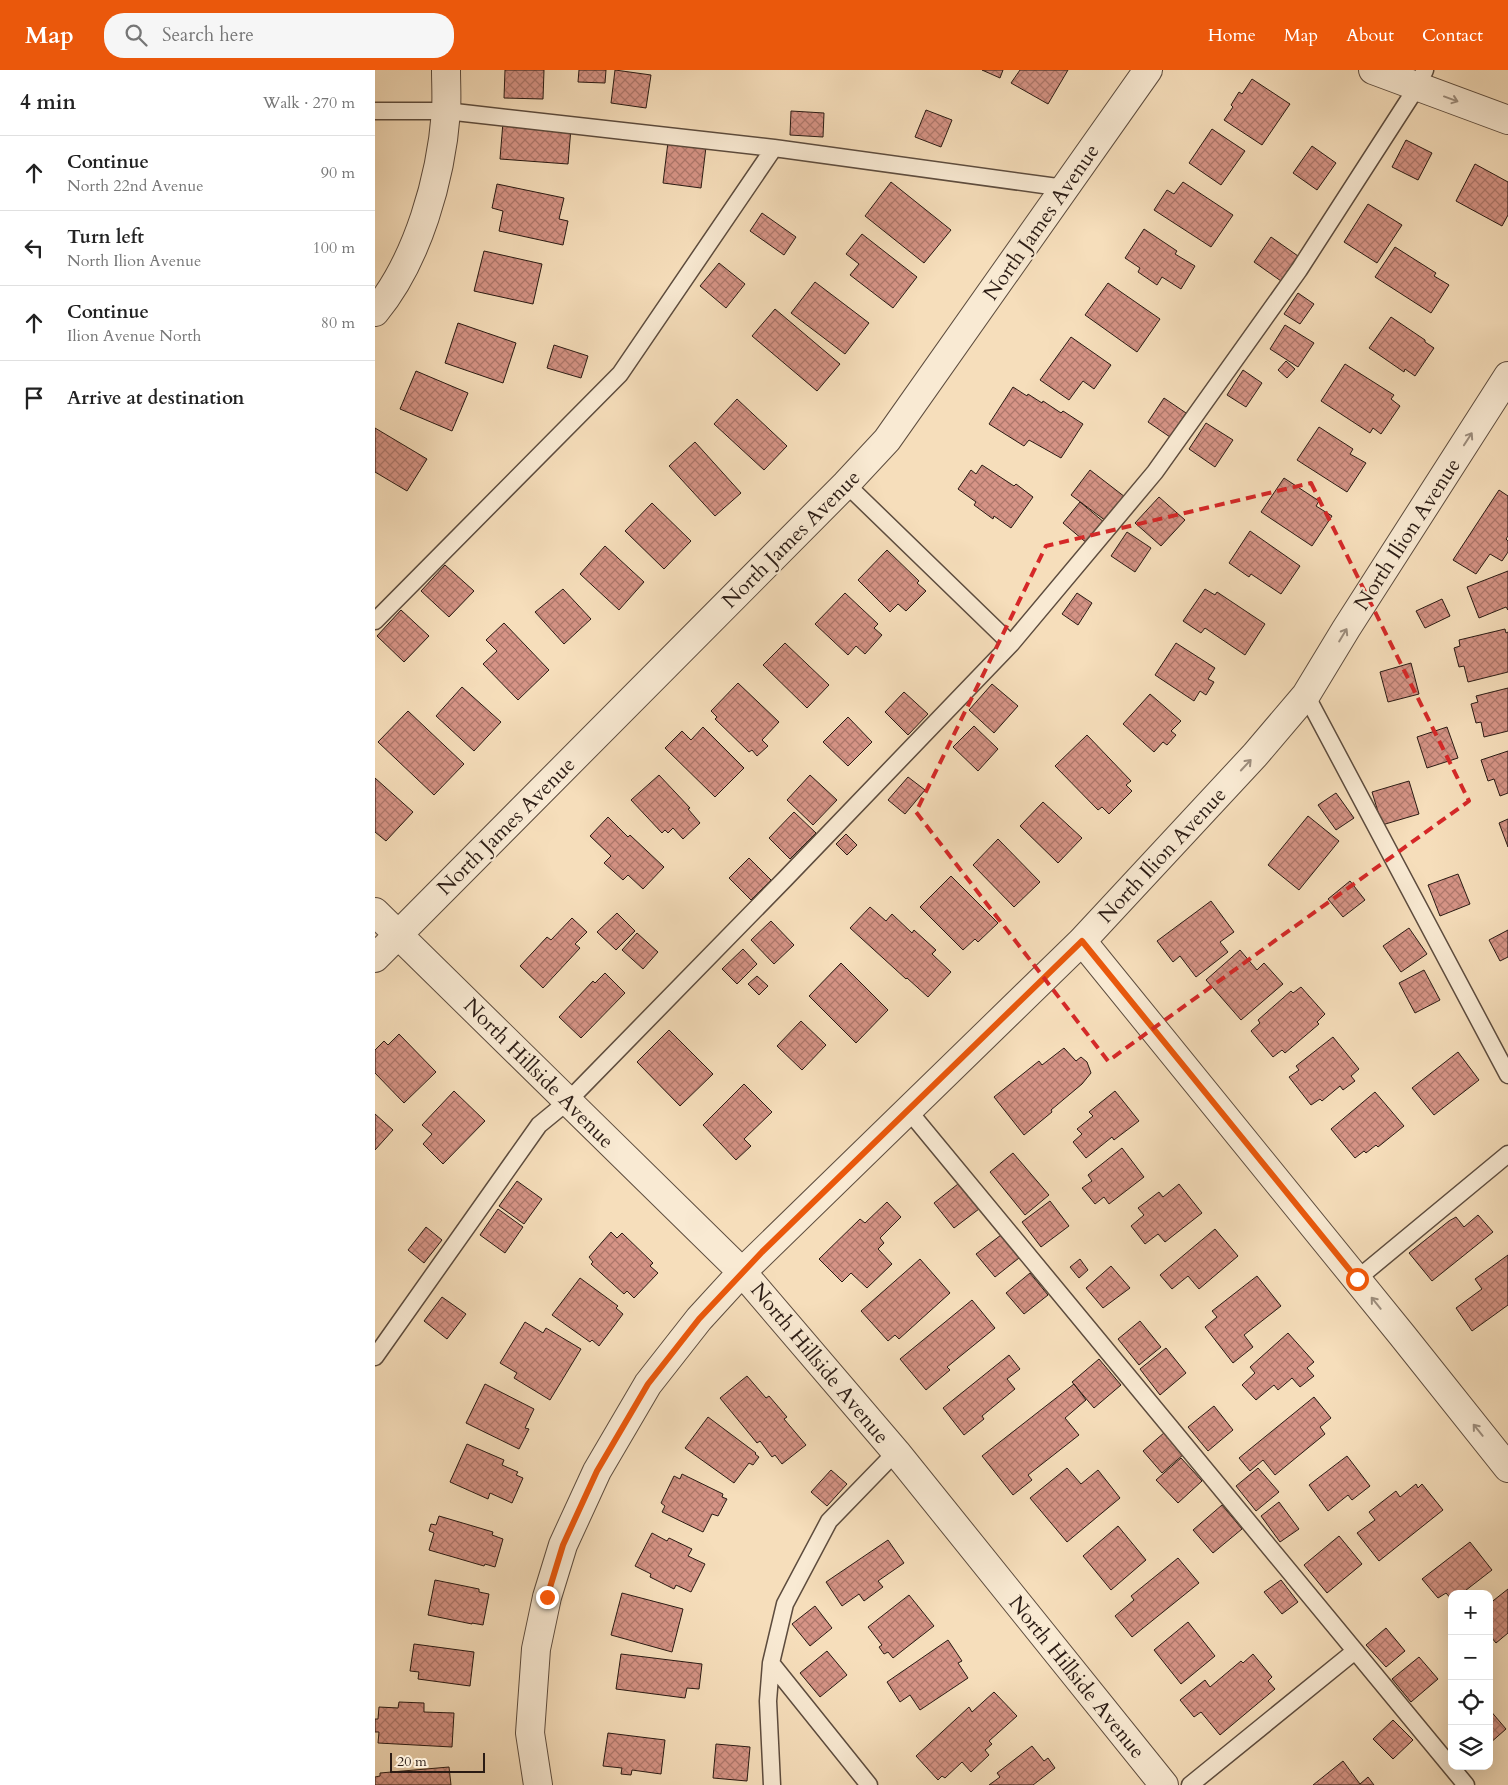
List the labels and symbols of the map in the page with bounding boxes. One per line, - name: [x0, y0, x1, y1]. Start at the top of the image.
- one-way arrow: [1443, 95, 1459, 104]
- street label: North James Avenue: [976, 138, 1106, 306]
- one-way arrow: [1463, 432, 1473, 446]
- street label: North Ilion Avenue: [1347, 452, 1468, 616]
- street label: North James Avenue: [716, 464, 867, 615]
- one-way arrow: [1338, 628, 1348, 642]
- street label: North James Avenue: [431, 751, 582, 902]
- one-way arrow: [1240, 758, 1252, 771]
- street label: North Ilion Avenue: [1092, 781, 1233, 930]
- street label: North Hillside Avenue: [457, 992, 620, 1155]
- route start: [1346, 1268, 1369, 1291]
- street label: North Hillside Avenue: [744, 1277, 896, 1450]
- one-way arrow: [1371, 1297, 1382, 1310]
- one-way arrow: [1472, 1424, 1483, 1437]
- route end: [536, 1586, 559, 1609]
- street label: North Hillside Avenue: [1002, 1590, 1152, 1765]
- scale bar: [390, 1750, 485, 1773]

